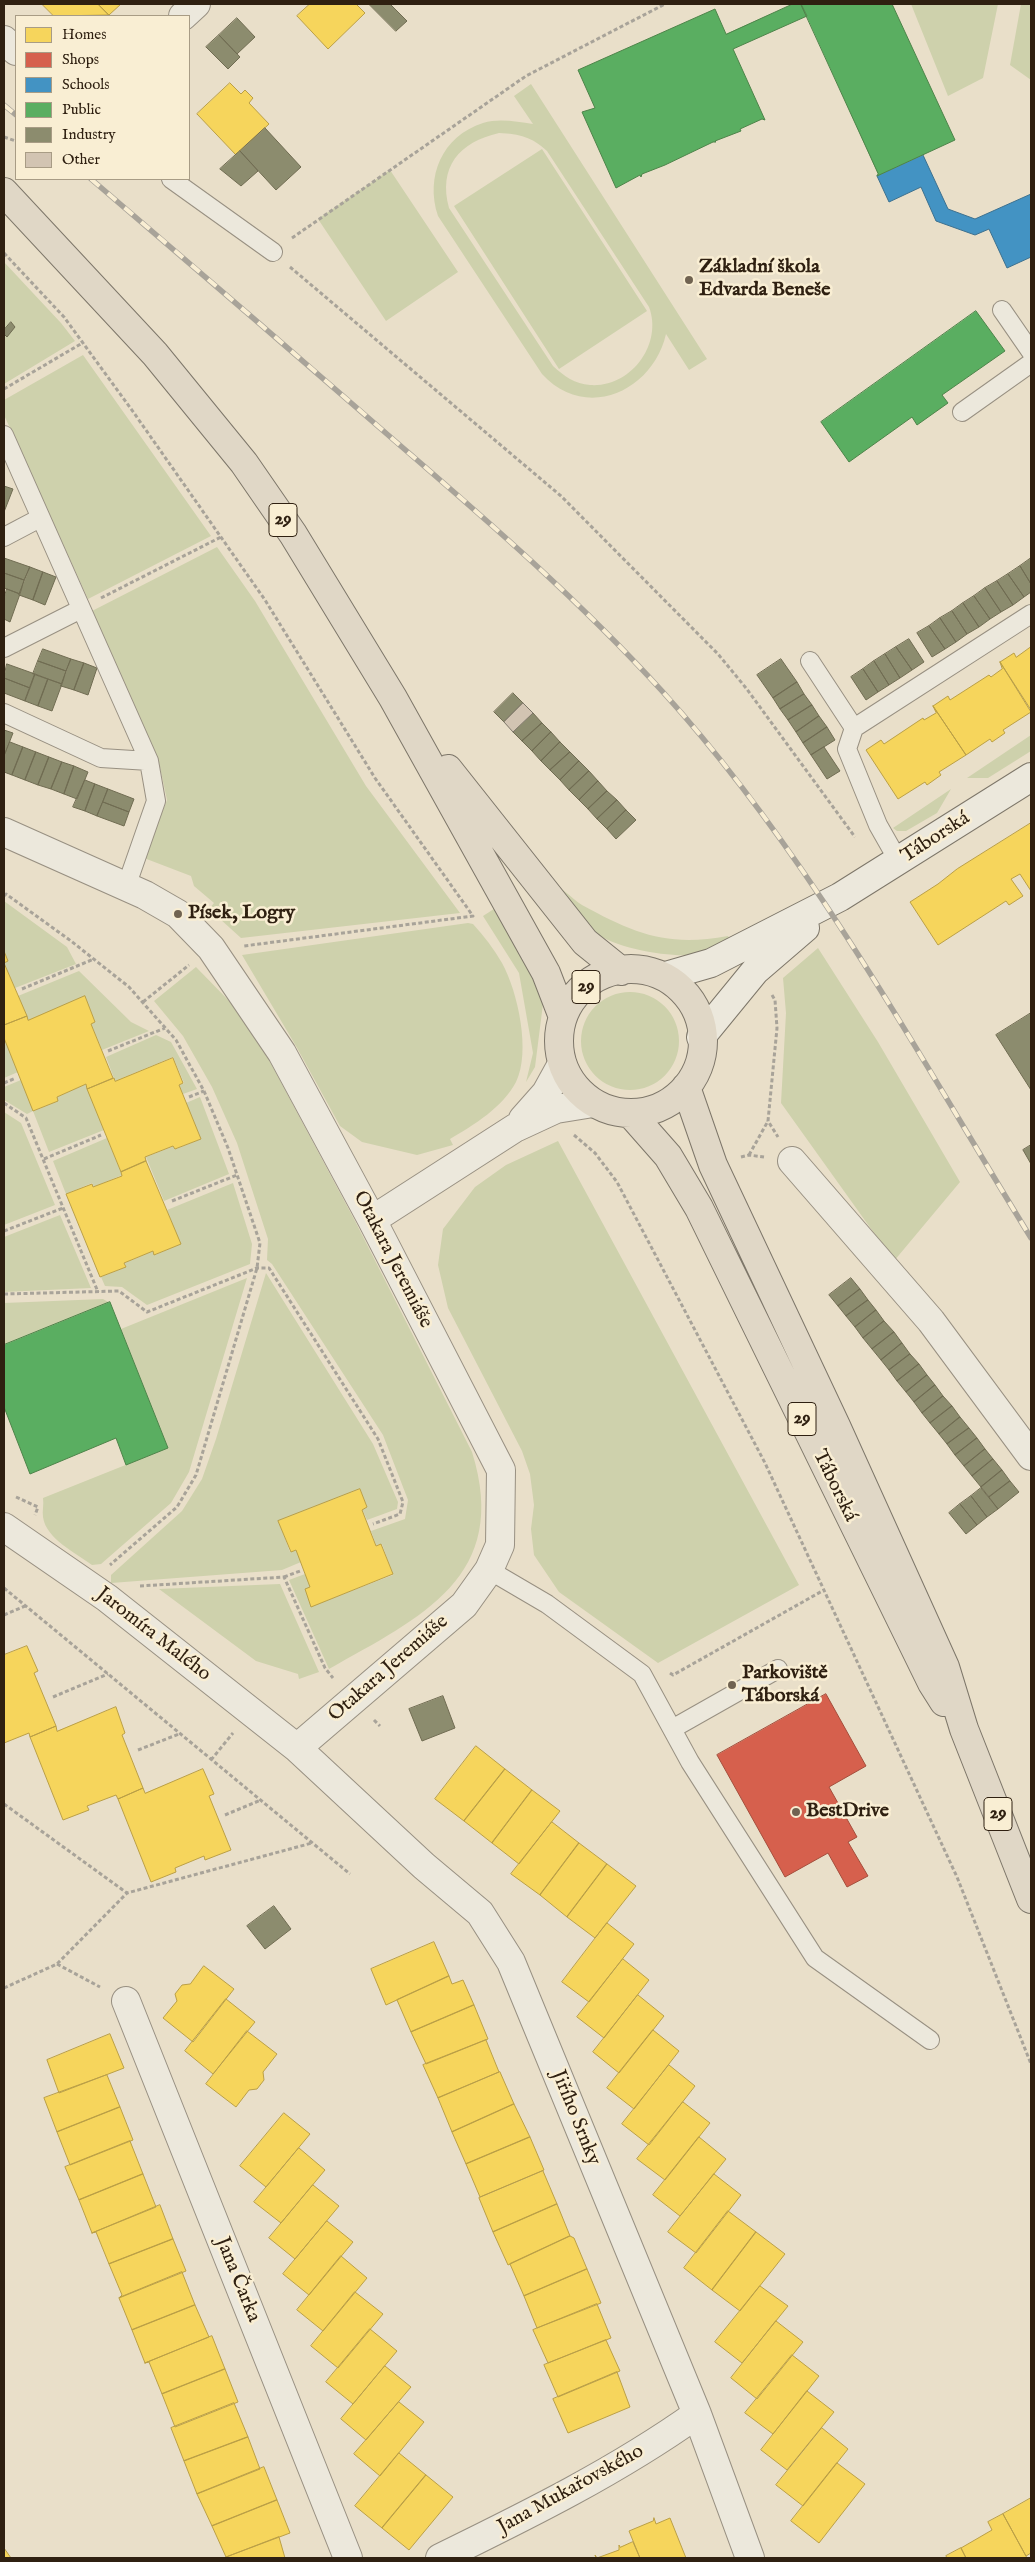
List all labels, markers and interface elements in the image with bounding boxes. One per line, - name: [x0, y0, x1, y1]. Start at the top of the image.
- legend: [15, 15, 190, 180]
- text: Homes: [62, 25, 106, 44]
- text: Shops: [62, 50, 99, 69]
- text: Schools: [62, 75, 110, 94]
- text: Public: [62, 100, 101, 119]
- text: Industry: [62, 125, 116, 144]
- text: Other: [62, 150, 100, 169]
- place label: Základní škola Edvarda Beneše: [699, 256, 830, 303]
- marker: Základní škola Edvarda Beneše: [683, 274, 695, 286]
- road number: 29: [269, 504, 297, 536]
- street label: Táborská: [897, 807, 975, 869]
- place label: Písek, Logry: [188, 902, 295, 926]
- marker: Písek, Logry: [172, 908, 184, 920]
- road number: 29: [572, 970, 600, 1004]
- street label: Otakara Jeremiáše: [347, 1187, 437, 1333]
- road number: 29: [788, 1402, 816, 1436]
- street label: Táborská: [806, 1446, 862, 1526]
- street label: Jaromíra Malého: [91, 1583, 215, 1687]
- street label: Otakara Jeremiáše: [324, 1610, 454, 1728]
- place label: Parkoviště Táborská: [742, 1662, 828, 1709]
- marker: Parkoviště Táborská: [726, 1679, 738, 1691]
- road number: 29: [984, 1798, 1012, 1830]
- place label: BestDrive: [806, 1800, 889, 1824]
- marker: BestDrive: [790, 1806, 802, 1818]
- street label: Jiřího Srnky: [545, 2067, 605, 2169]
- street label: Jana Čarka: [209, 2234, 265, 2326]
- street label: Jana Mukařovského: [494, 2440, 648, 2540]

